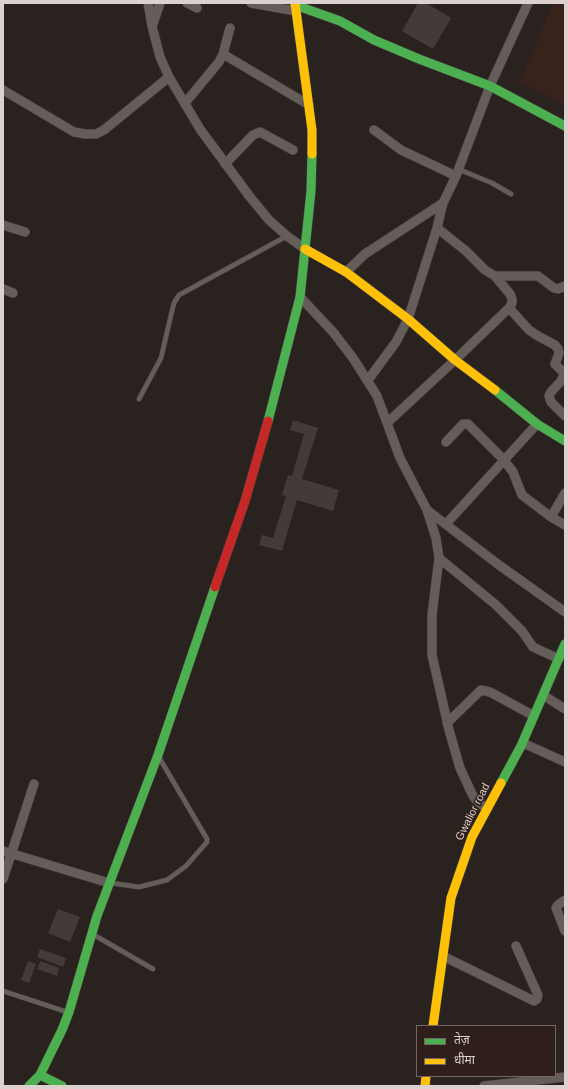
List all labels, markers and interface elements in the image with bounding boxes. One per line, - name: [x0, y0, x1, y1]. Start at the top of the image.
- street label: Gwalior road: [453, 781, 493, 843]
- legend: [416, 1025, 556, 1077]
- text: तेज़: [454, 1033, 470, 1047]
- text: धीमा: [454, 1053, 475, 1067]

